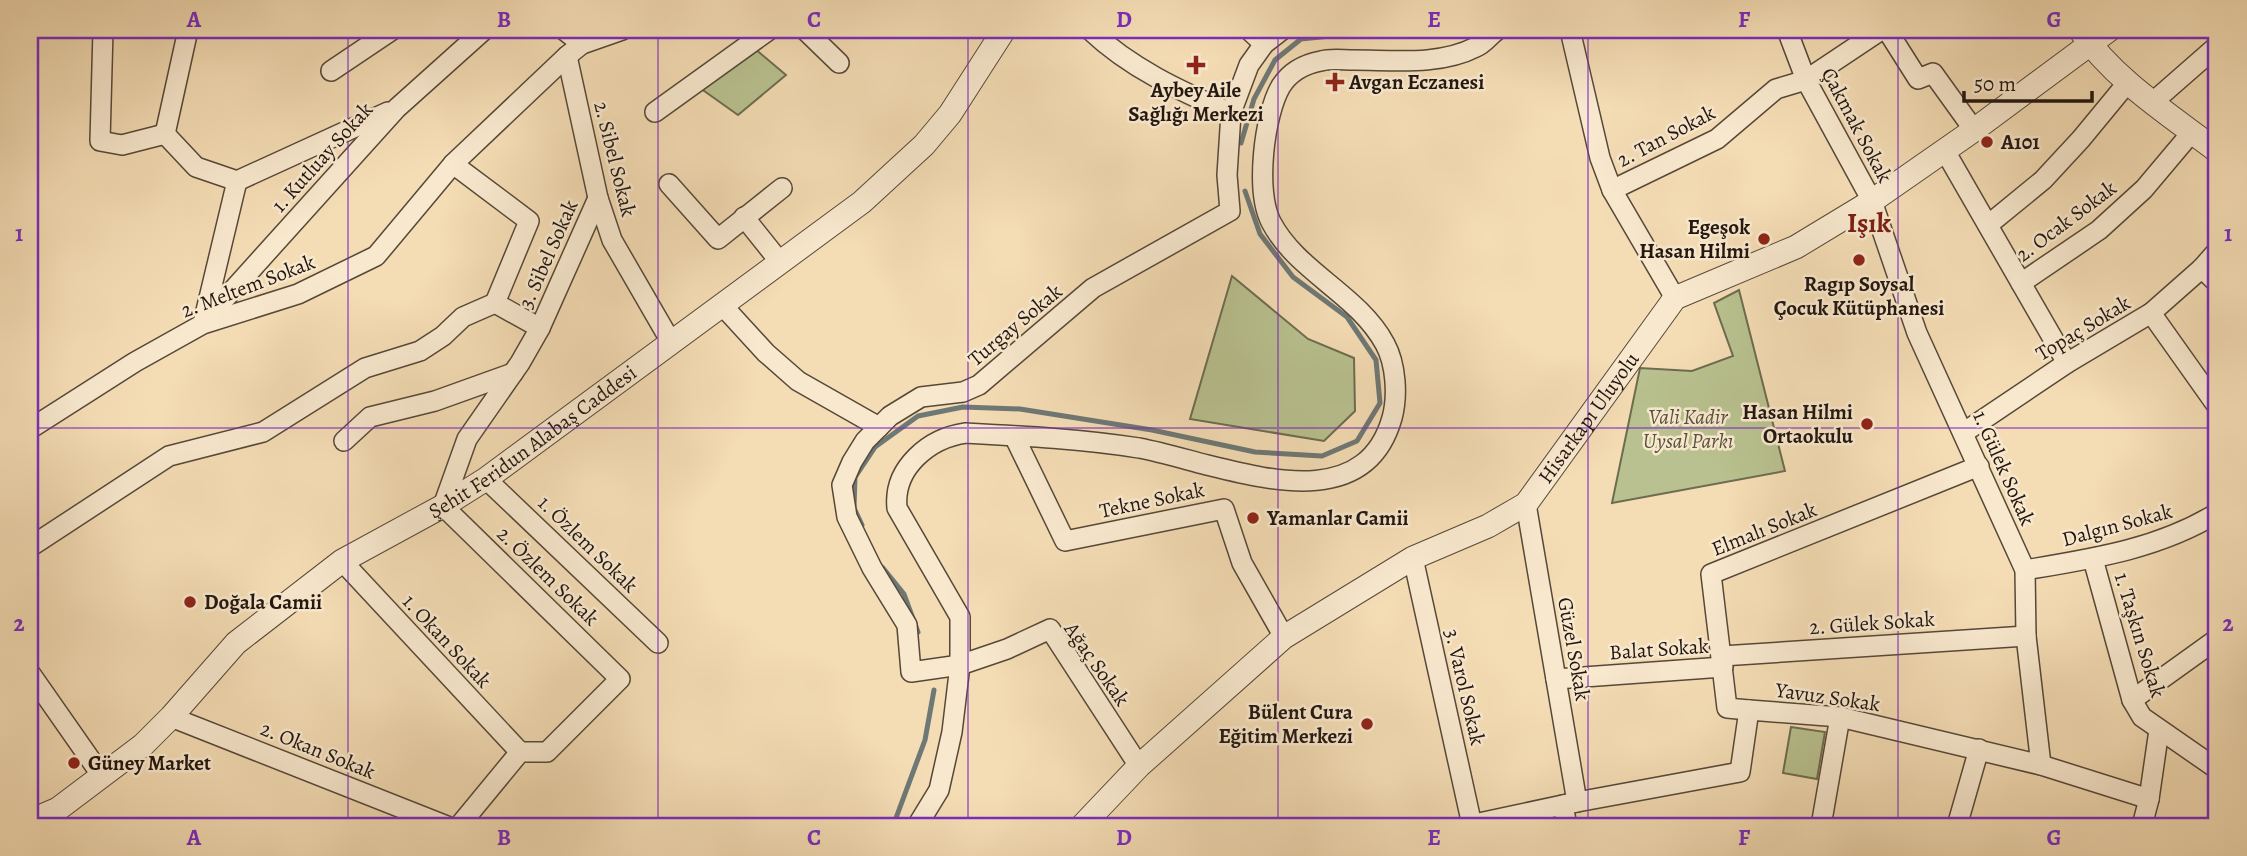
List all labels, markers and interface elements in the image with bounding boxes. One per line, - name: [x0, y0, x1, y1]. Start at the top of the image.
- text: A: [186, 4, 202, 35]
- text: B: [497, 4, 511, 35]
- text: C: [807, 4, 821, 35]
- text: D: [1116, 4, 1132, 35]
- text: E: [1427, 4, 1441, 35]
- text: F: [1738, 4, 1751, 35]
- text: G: [2046, 4, 2062, 35]
- marker: Aybey Aile Sağlığı Merkezi: [1186, 55, 1206, 75]
- scale bar: [1964, 60, 2091, 104]
- street label: Çakmak Sokak: [1815, 63, 1899, 188]
- place label: Avgan Eczanesi: [1348, 68, 1484, 96]
- text: 50 m: [1974, 70, 2016, 98]
- marker: Avgan Eczanesi: [1327, 74, 1343, 90]
- place label: Aybey Aile Sağlığı Merkezi: [1128, 76, 1264, 128]
- street label: 1. Kutluay Sokak: [265, 95, 379, 218]
- street label: 2. Sibel Sokak: [587, 98, 643, 220]
- street label: 2. Tan Sokak: [1612, 98, 1720, 174]
- place label: A101: [2000, 128, 2040, 156]
- marker: A101: [1979, 134, 1995, 150]
- street label: 2. Ocak Sokak: [2010, 174, 2122, 268]
- street label: 3. Sibel Sokak: [512, 195, 585, 313]
- district label: Işık: [1847, 204, 1892, 242]
- place label: Egeşok Hasan Hilmi: [1639, 213, 1750, 265]
- text: 1: [15, 218, 23, 249]
- text: 1: [2224, 218, 2232, 249]
- marker: Egeşok Hasan Hilmi: [1756, 231, 1772, 247]
- street label: 2. Meltem Sokak: [177, 247, 320, 324]
- marker: Ragıp Soysal Çocuk Kütüphanesi: [1851, 252, 1867, 268]
- place label: Ragıp Soysal Çocuk Kütüphanesi: [1774, 270, 1944, 322]
- street label: Turgay Sokak: [962, 277, 1068, 373]
- street label: Topaç Sokak: [2030, 288, 2136, 367]
- street label: Hisarkapı Uluyolu: [1531, 346, 1646, 489]
- street label: Şehit Feridun Alabaş Caddesi: [424, 359, 642, 525]
- place label: Hasan Hilmi Ortaokulu: [1742, 398, 1854, 450]
- park label: Vali Kadir Uysal Parkı: [1643, 403, 1733, 455]
- street label: 1. Gülek Sokak: [1966, 406, 2042, 530]
- marker: Hasan Hilmi Ortaokulu: [1859, 416, 1875, 432]
- street label: Tekne Sokak: [1097, 475, 1208, 525]
- street label: 1. Özlem Sokak: [532, 489, 645, 599]
- street label: Elmalı Sokak: [1707, 495, 1821, 563]
- street label: Dalgın Sokak: [2059, 497, 2176, 553]
- place label: Yamanlar Camii: [1266, 504, 1409, 532]
- marker: Yamanlar Camii: [1245, 510, 1261, 526]
- street label: 2. Özlem Sokak: [491, 520, 606, 632]
- street label: 1. Taşkın Sokak: [2108, 569, 2172, 702]
- place label: Doğala Camii: [204, 588, 322, 616]
- street label: 1. Okan Sokak: [396, 588, 498, 694]
- marker: Doğala Camii: [182, 594, 198, 610]
- street label: Güzel Sokak: [1551, 595, 1597, 704]
- street label: 2. Gülek Sokak: [1808, 605, 1936, 641]
- text: 2: [13, 608, 25, 639]
- text: 2: [2222, 608, 2234, 639]
- street label: Ağaç Sokak: [1057, 616, 1137, 712]
- street label: 3. Varol Sokak: [1438, 626, 1492, 749]
- street label: Balat Sokak: [1608, 632, 1710, 666]
- street label: Yavuz Sokak: [1773, 676, 1883, 718]
- place label: Bülent Cura Eğitim Merkezi: [1218, 698, 1354, 750]
- street label: 2. Okan Sokak: [256, 714, 380, 786]
- marker: Bülent Cura Eğitim Merkezi: [1359, 716, 1375, 732]
- place label: Güney Market: [88, 749, 211, 777]
- marker: Güney Market: [66, 755, 82, 771]
- text: A: [186, 822, 202, 853]
- text: B: [497, 822, 511, 853]
- text: C: [807, 822, 821, 853]
- text: D: [1116, 822, 1132, 853]
- text: E: [1427, 822, 1441, 853]
- text: F: [1738, 822, 1751, 853]
- text: G: [2046, 822, 2062, 853]

